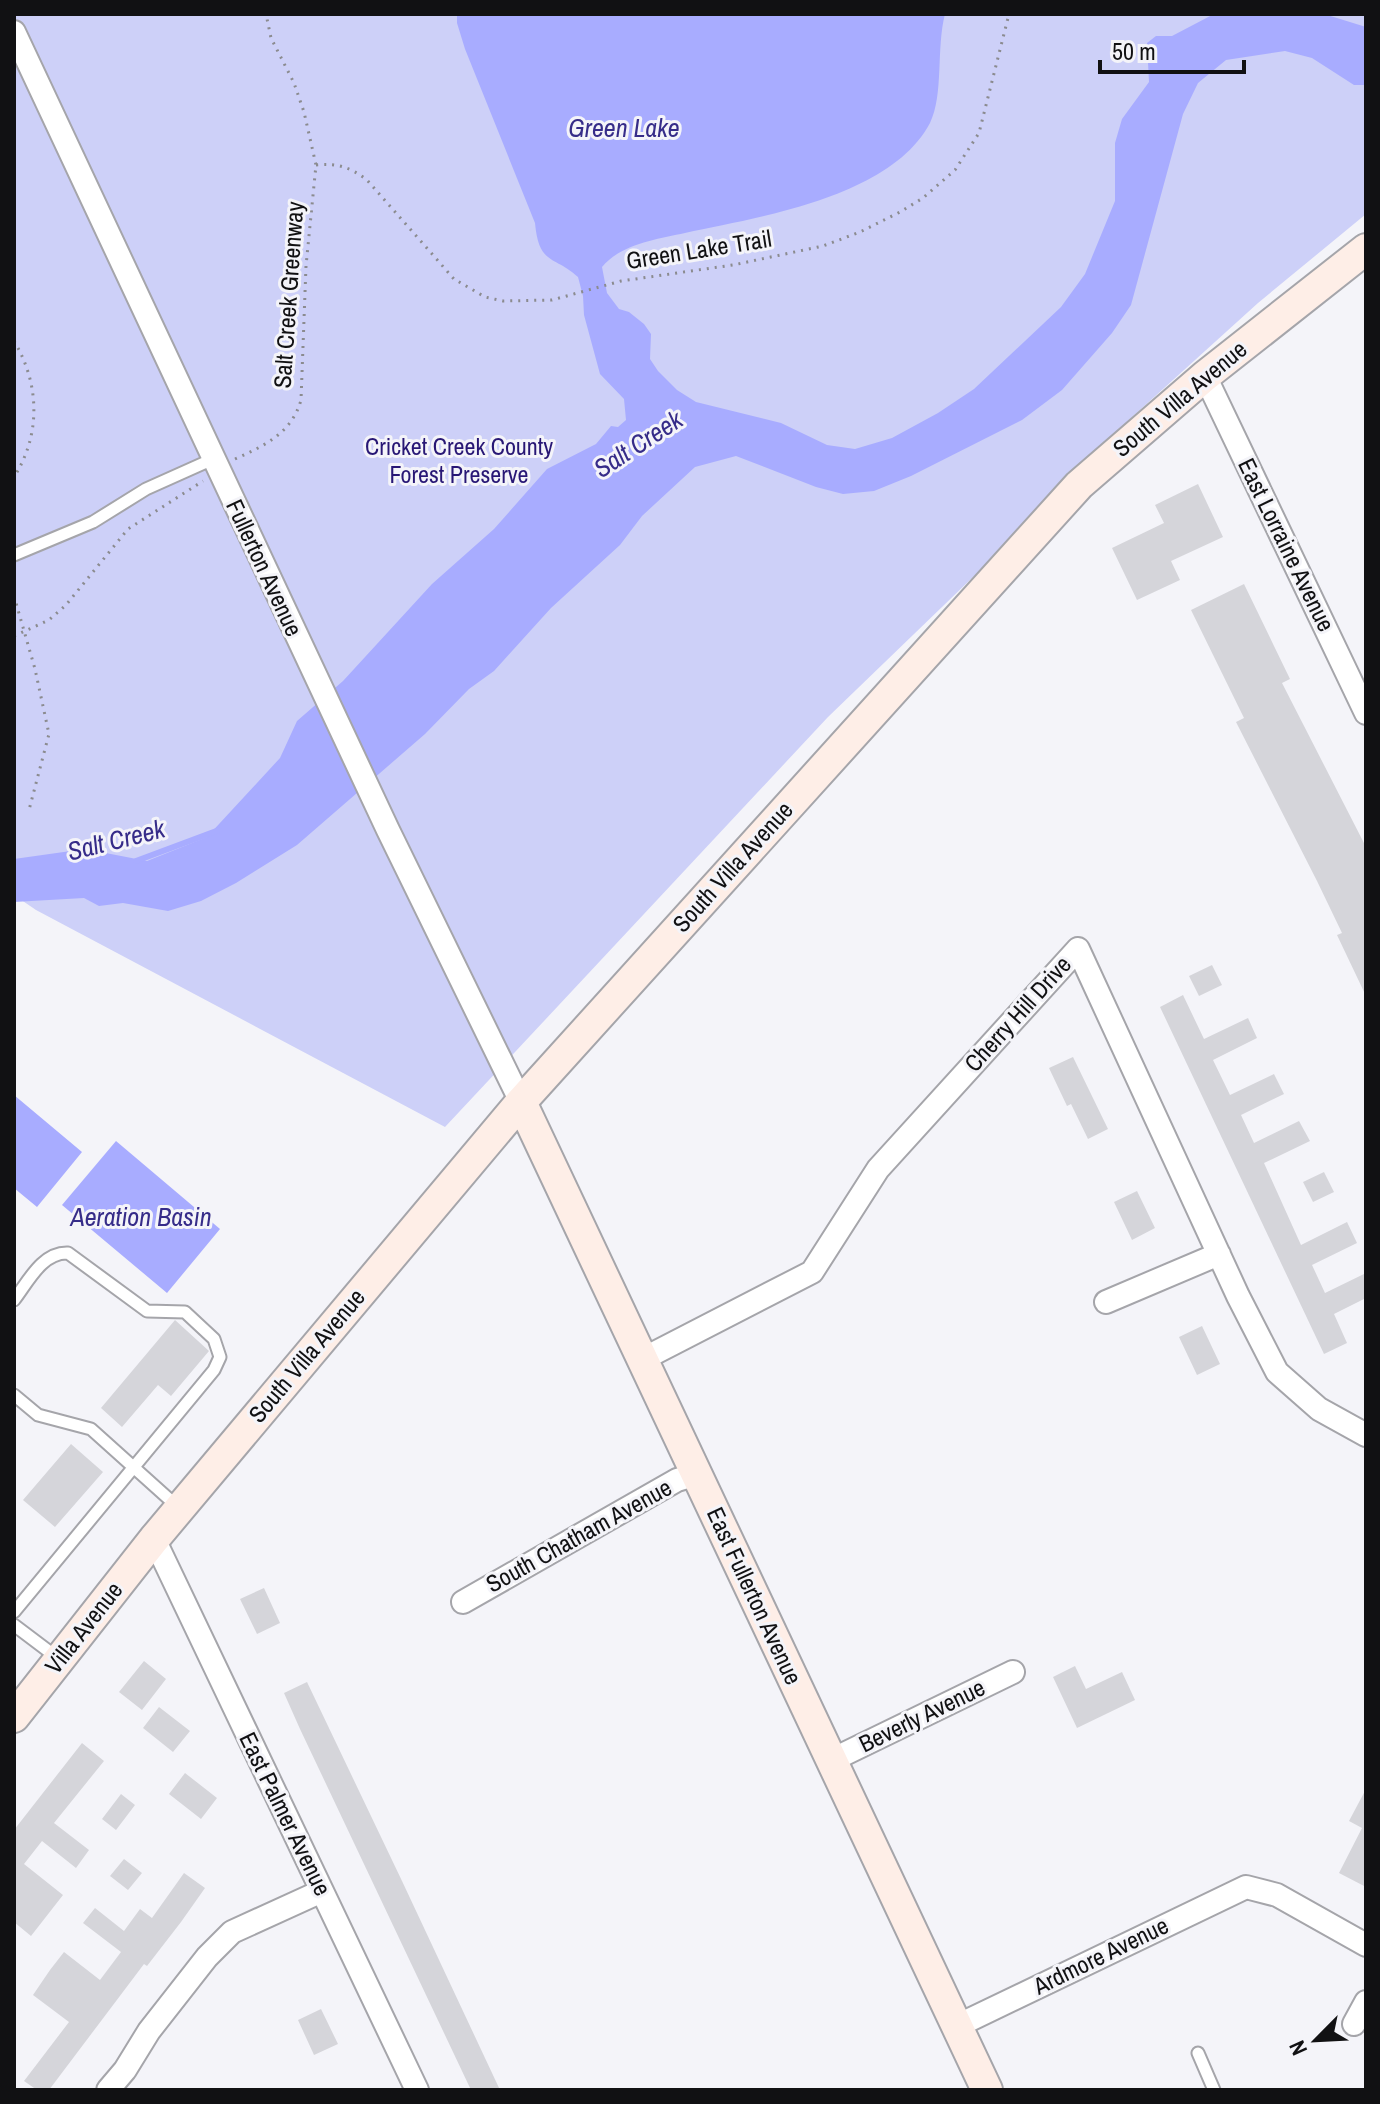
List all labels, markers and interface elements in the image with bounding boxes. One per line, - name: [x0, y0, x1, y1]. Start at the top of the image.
- scale bar: [1100, 24, 1244, 74]
- text: 50 m: [1112, 35, 1156, 67]
- water label: Green Lake: [568, 110, 680, 145]
- street label: Salt Creek Greenway: [266, 200, 310, 389]
- street label: Green Lake Trail: [624, 222, 774, 276]
- street label: South Villa Avenue: [1106, 333, 1253, 464]
- water label: Salt Creek: [586, 401, 690, 485]
- park label: Cricket Creek County Forest Preserve: [365, 430, 553, 490]
- street label: East Lorraine Avenue: [1231, 453, 1343, 636]
- street label: Fullerton Avenue: [219, 494, 311, 641]
- street label: South Villa Avenue: [665, 794, 800, 939]
- water label: Salt Creek: [63, 810, 170, 869]
- street label: Cherry Hill Drive: [957, 949, 1078, 1078]
- water label: Aeration Basin: [69, 1199, 212, 1234]
- street label: South Villa Avenue: [241, 1282, 372, 1429]
- street label: South Chatham Avenue: [480, 1471, 677, 1599]
- street label: East Fullerton Avenue: [700, 1502, 810, 1689]
- street label: Villa Avenue: [37, 1575, 129, 1680]
- street label: Beverly Avenue: [853, 1671, 990, 1759]
- street label: East Palmer Avenue: [233, 1727, 339, 1901]
- street label: Ardmore Avenue: [1027, 1909, 1173, 2002]
- north arrow: [1276, 2000, 1356, 2080]
- text: N: [1281, 2036, 1314, 2060]

